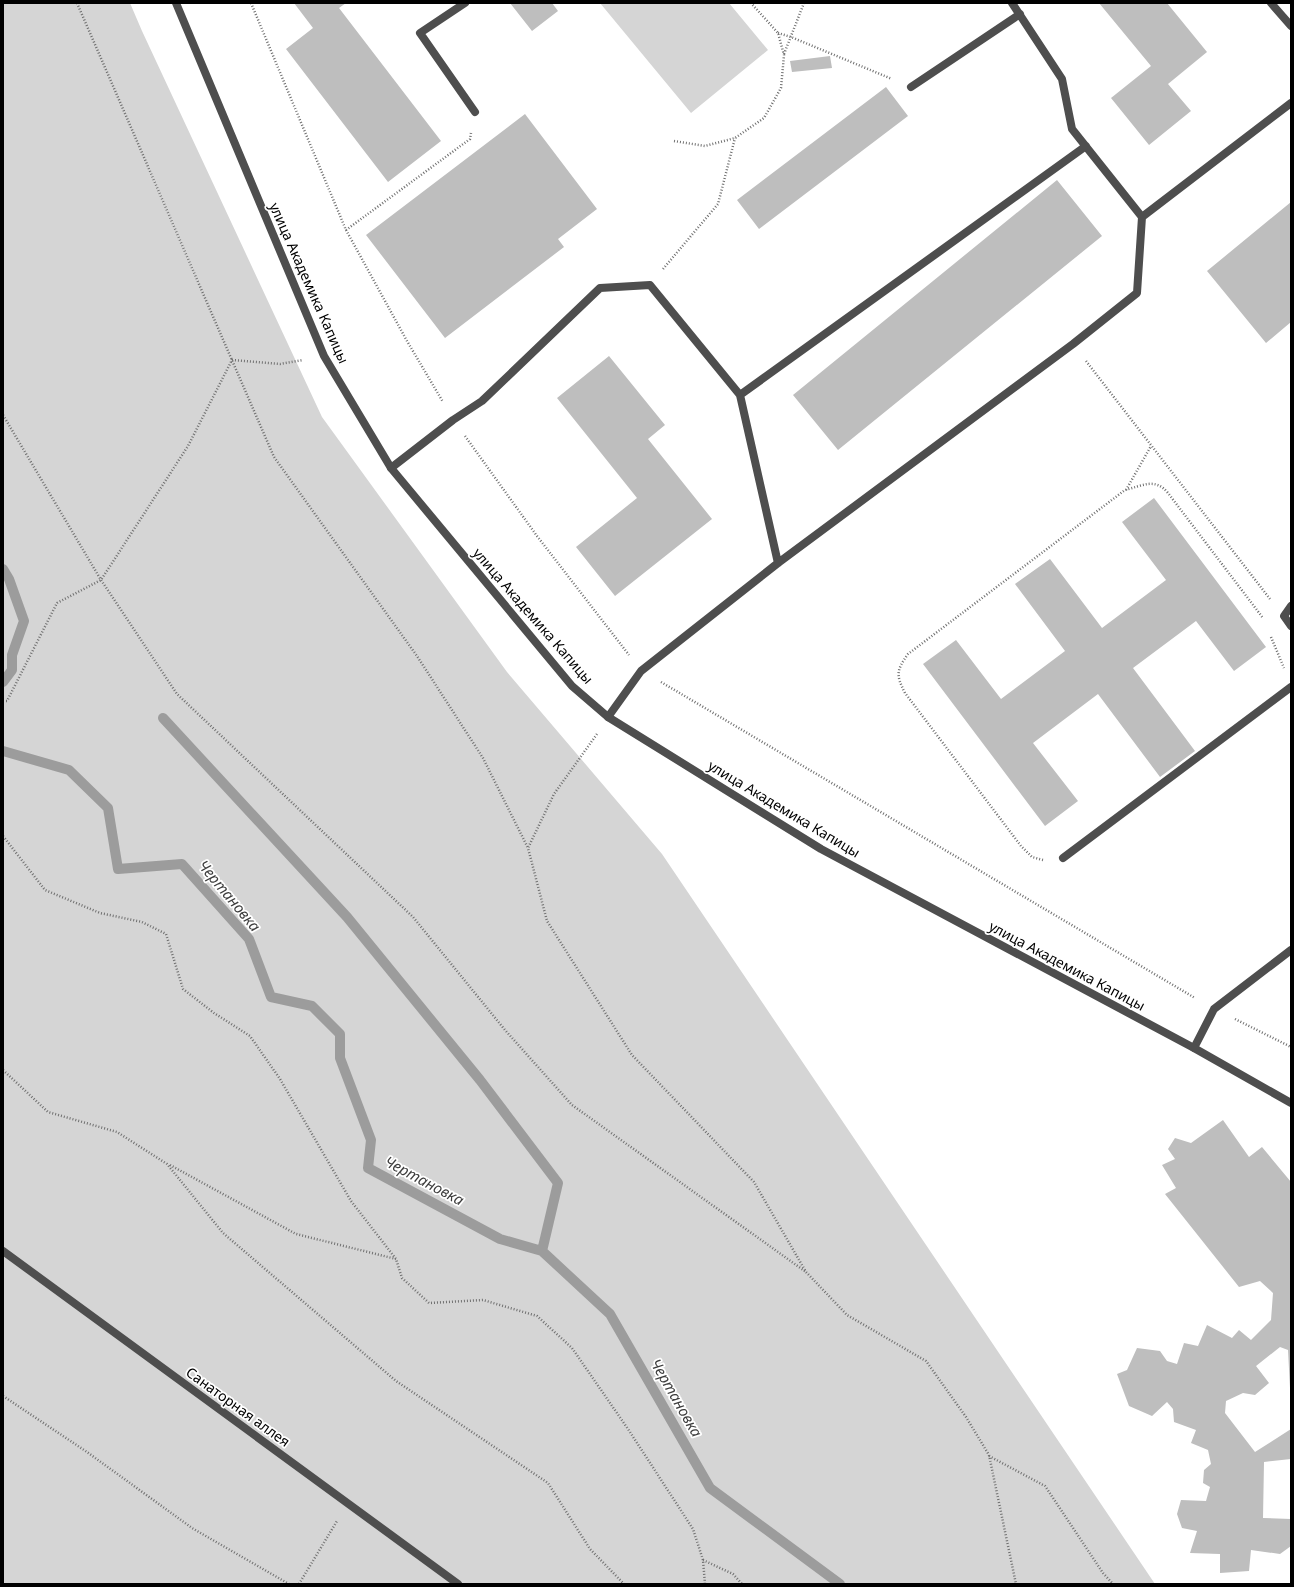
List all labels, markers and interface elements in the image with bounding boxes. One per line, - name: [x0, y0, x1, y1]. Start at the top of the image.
- street label: улица Академика Капицы: [265, 199, 354, 366]
- street label: улица Академика Капицы: [469, 544, 598, 688]
- street label: улица Академика Капицы: [705, 756, 864, 862]
- water label: Чертановка: [194, 856, 266, 936]
- street label: улица Академика Капицы: [986, 916, 1149, 1015]
- water label: Чертановка: [381, 1151, 468, 1210]
- water label: Чертановка: [646, 1355, 708, 1441]
- street label: Санаторная аллея: [182, 1362, 294, 1451]

